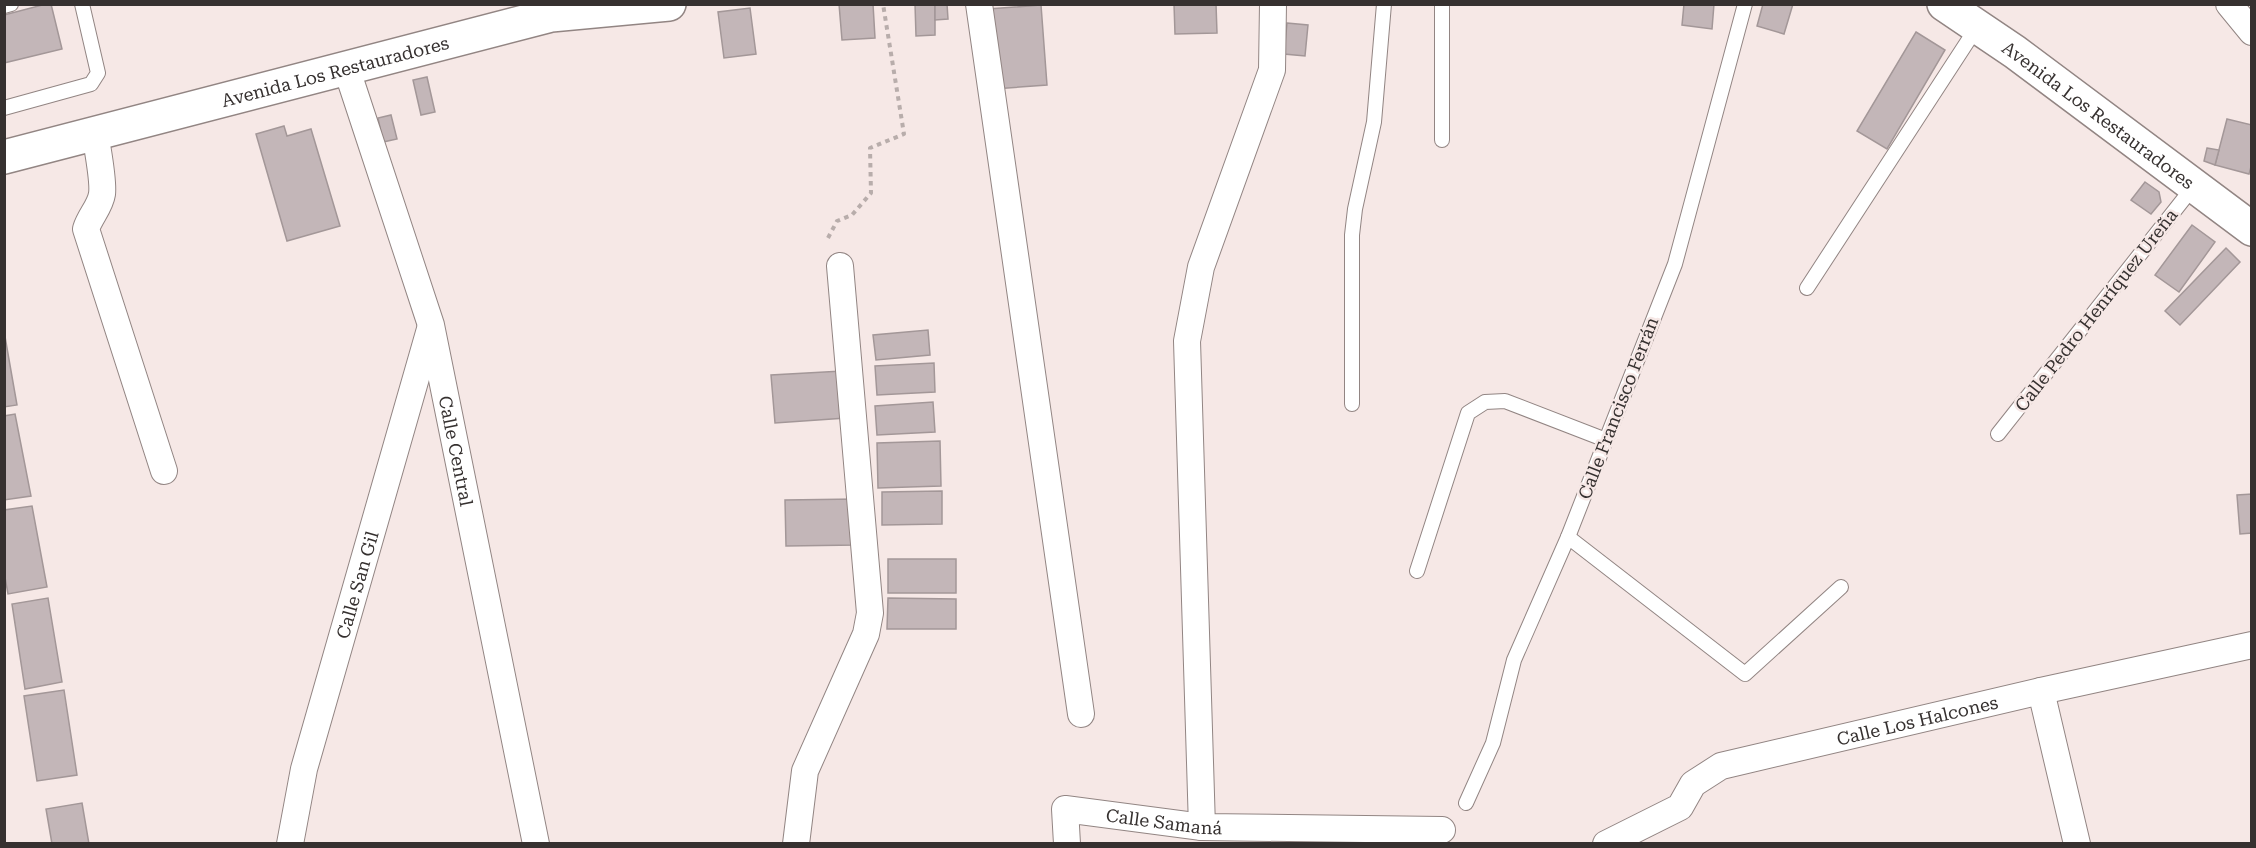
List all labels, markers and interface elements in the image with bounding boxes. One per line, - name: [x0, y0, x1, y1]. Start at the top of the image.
- street label: Avenida Los Restauradores: [219, 32, 451, 111]
- street label: Avenida Los Restauradores: [1999, 36, 2199, 193]
- street label: Calle Pedro Henríquez Ureña: [2010, 204, 2182, 415]
- street label: Calle Francisco Ferrán: [1574, 314, 1663, 502]
- street label: Calle Central: [435, 394, 478, 508]
- street label: Calle San Gil: [331, 528, 382, 641]
- street label: Calle Los Halcones: [1835, 691, 2000, 749]
- street label: Calle Samaná: [1105, 804, 1223, 838]

